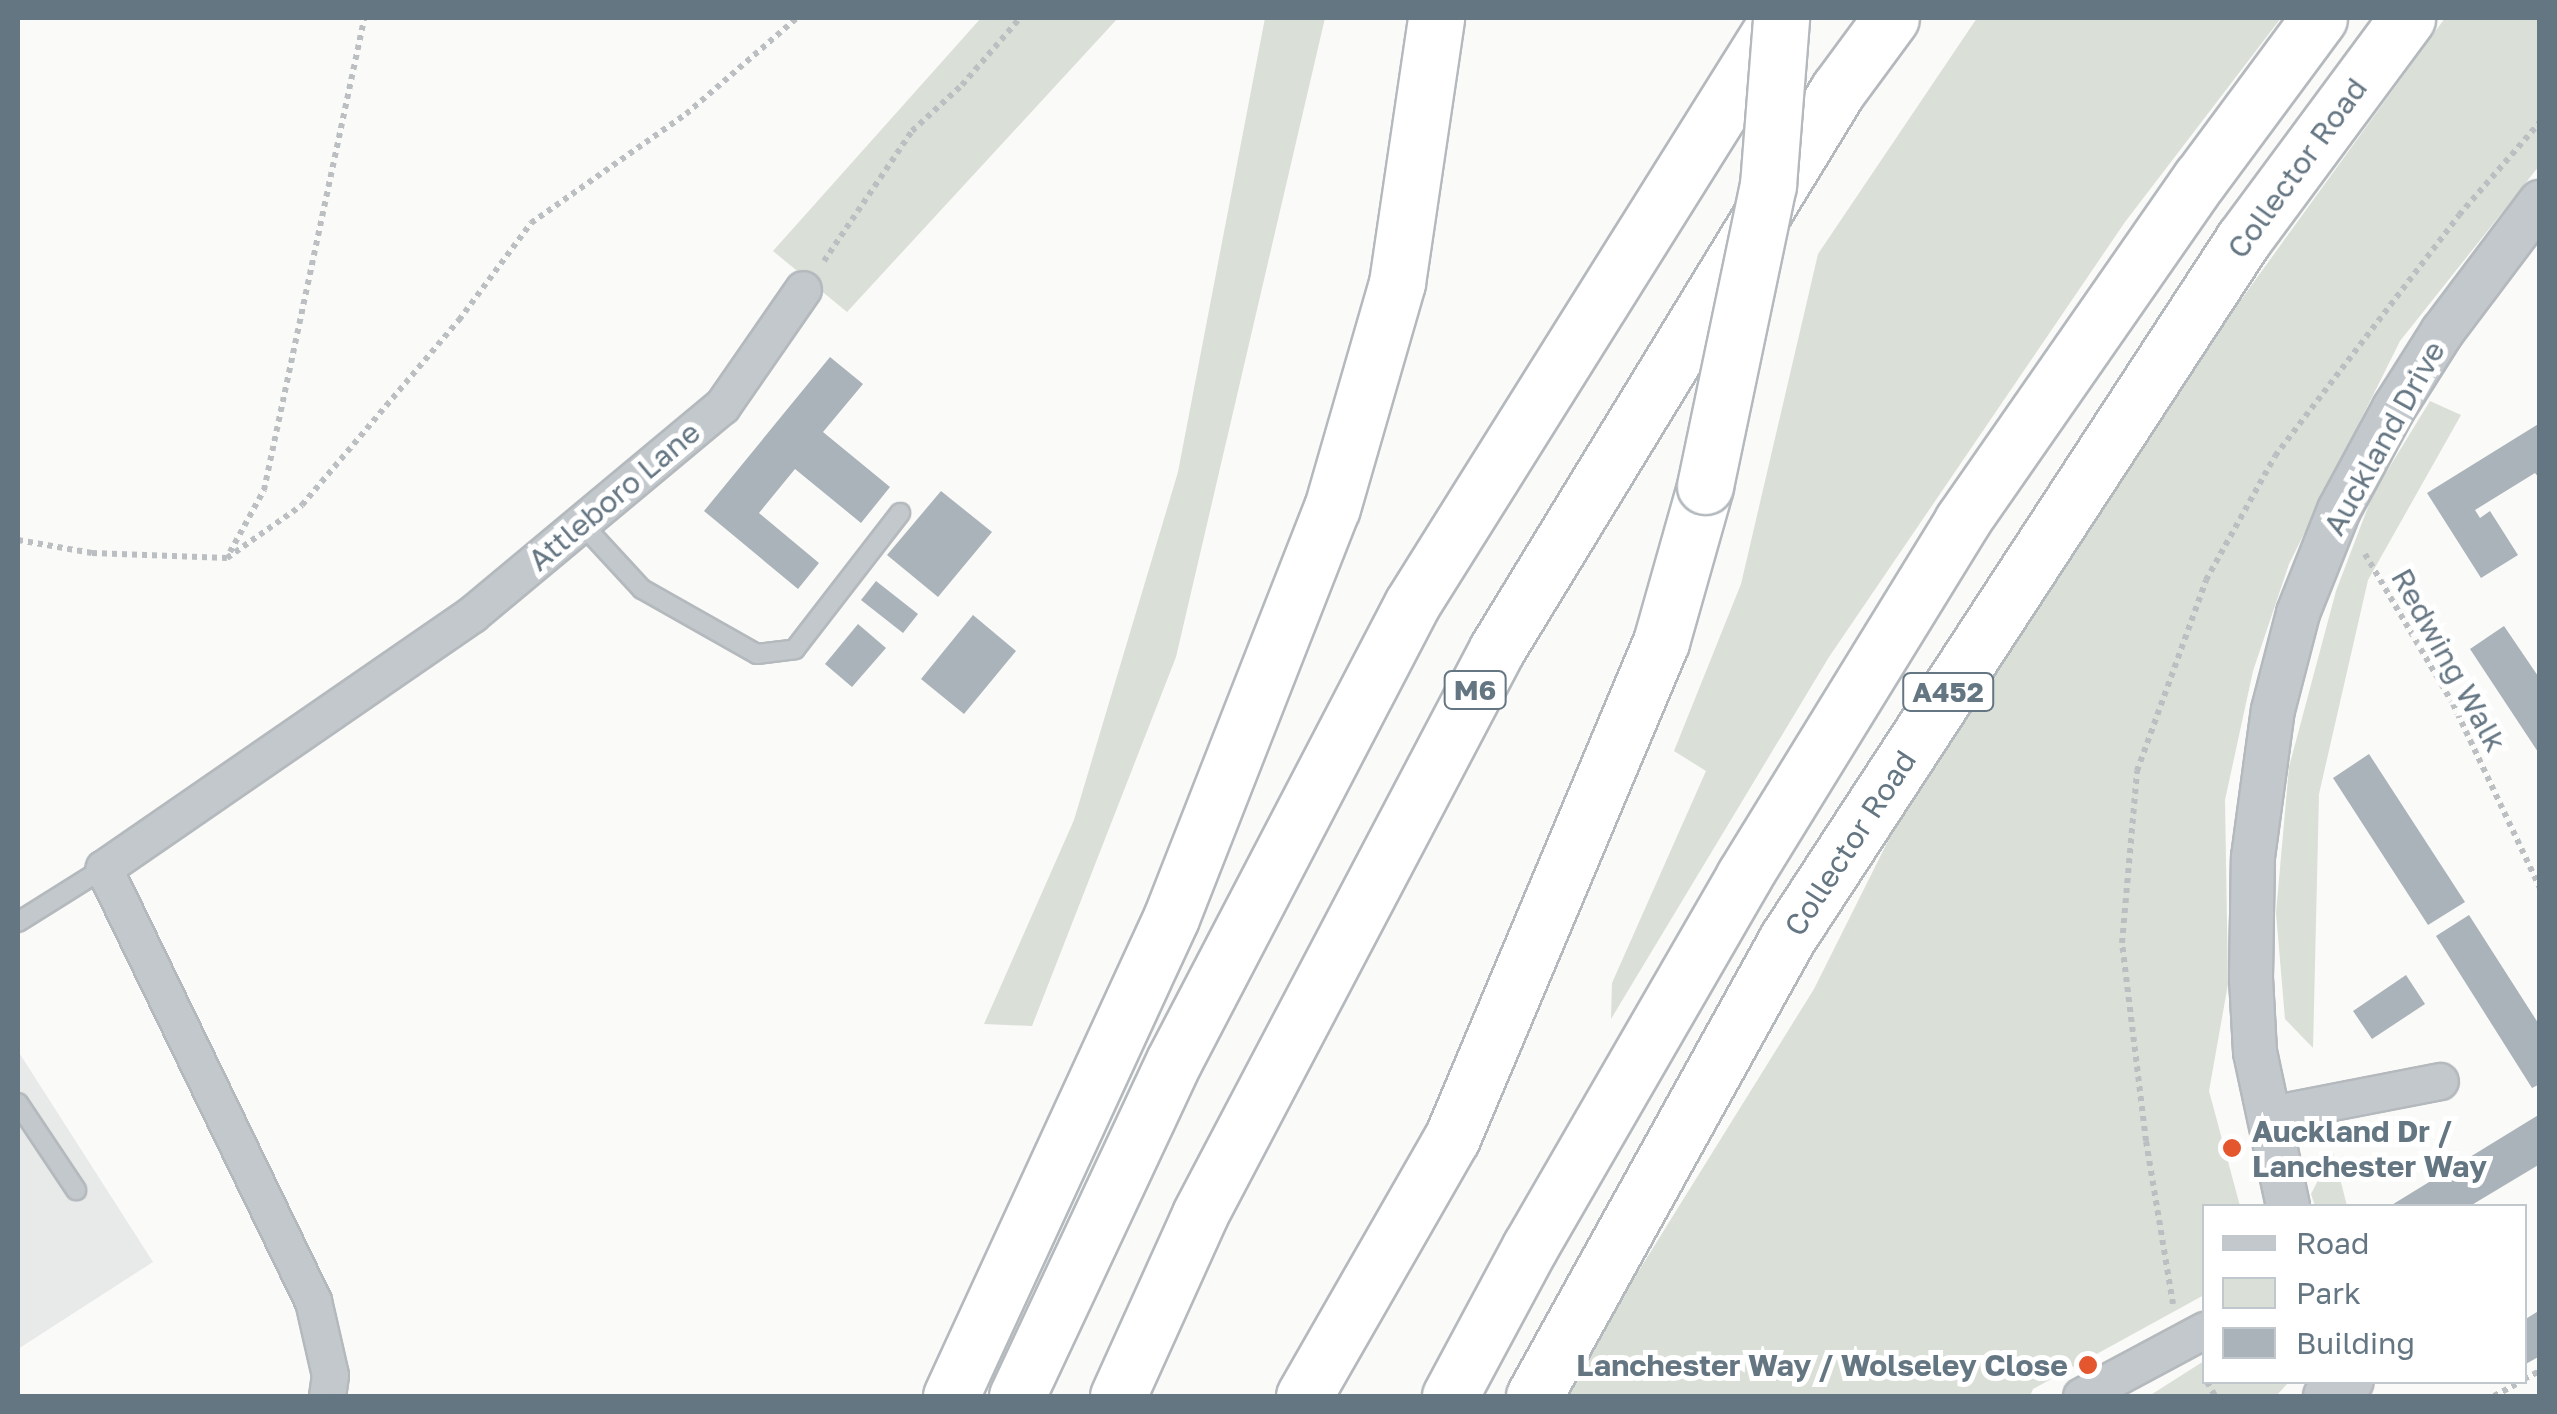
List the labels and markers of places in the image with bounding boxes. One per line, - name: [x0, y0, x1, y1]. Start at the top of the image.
- place label: Auckland Dr / Lanchester Way: [2252, 1113, 2487, 1184]
- marker: Auckland Dr / Lanchester Way: [2221, 1137, 2243, 1159]
- place label: Lanchester Way / Wolseley Close: [1576, 1347, 2068, 1383]
- marker: Lanchester Way / Wolseley Close: [2077, 1354, 2099, 1376]

